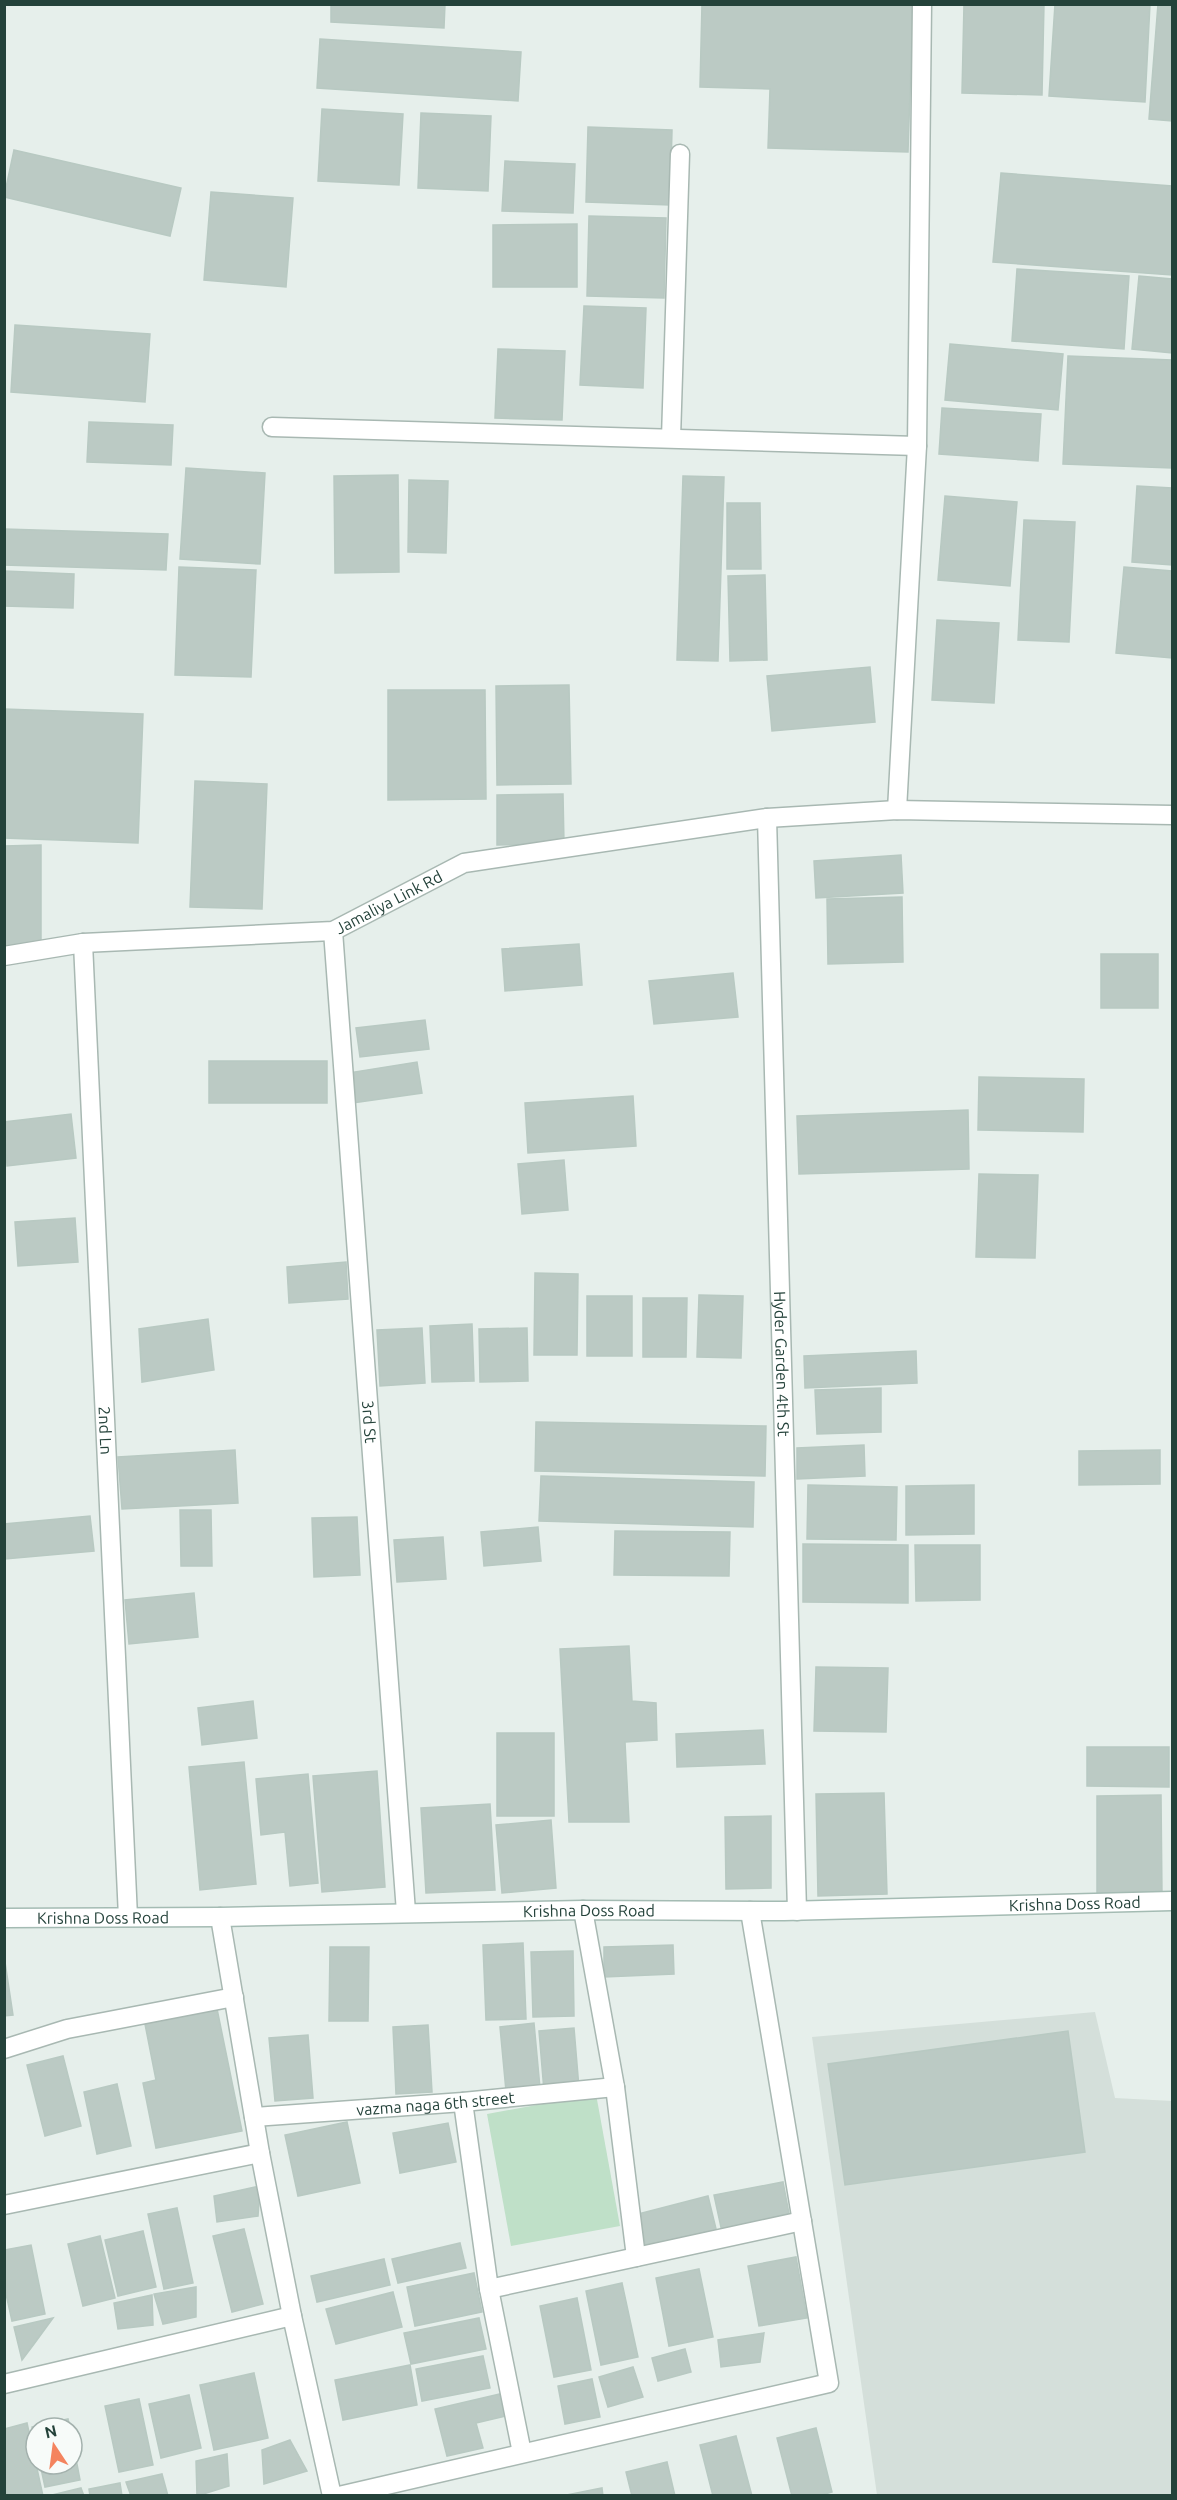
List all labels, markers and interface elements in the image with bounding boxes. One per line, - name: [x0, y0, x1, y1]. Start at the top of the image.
- street label: Jamaliya Link Rd: [332, 867, 445, 937]
- street label: Hyder Garden 4th St: [771, 1291, 793, 1438]
- street label: 3rd St: [359, 1400, 380, 1444]
- street label: 2nd Ln: [95, 1406, 116, 1455]
- street label: Krishna Doss Road: [1009, 1893, 1141, 1914]
- street label: Krishna Doss Road: [523, 1901, 655, 1920]
- street label: Krishna Doss Road: [37, 1908, 169, 1927]
- street label: vazma naga 6th street: [356, 2088, 516, 2119]
- north arrow: [24, 2416, 84, 2476]
- text: N: [43, 2421, 58, 2441]

